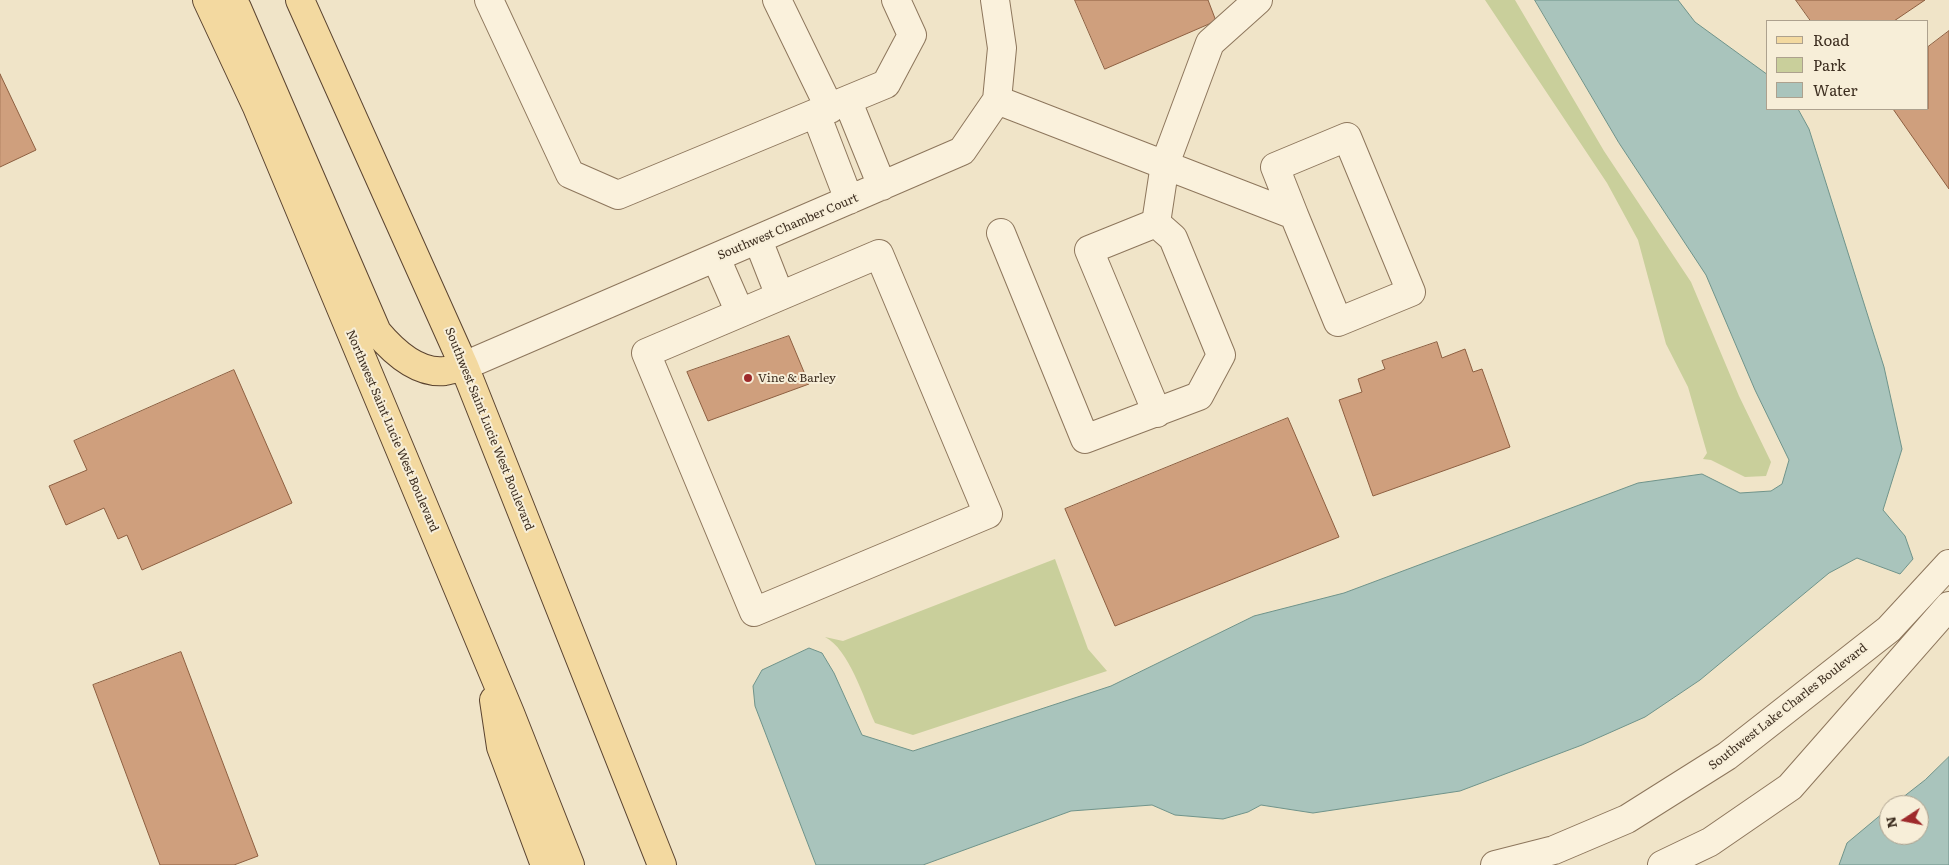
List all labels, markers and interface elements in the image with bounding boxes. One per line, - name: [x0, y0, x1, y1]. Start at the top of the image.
- legend: [1766, 20, 1929, 110]
- text: Road: [1813, 28, 1849, 51]
- text: Park: [1813, 53, 1846, 76]
- text: Water: [1813, 78, 1858, 101]
- street label: Southwest Chamber Court: [716, 191, 860, 263]
- street label: Southwest Saint Lucie West Boulevard: [442, 325, 536, 533]
- street label: Northwest Saint Lucie West Boulevard: [343, 328, 441, 534]
- place label: Vine & Barley: [758, 371, 836, 385]
- marker: Vine & Barley: [742, 372, 754, 384]
- street label: Southwest Lake Charles Boulevard: [1706, 641, 1870, 773]
- north arrow: [1879, 795, 1929, 845]
- text: N: [1879, 815, 1901, 830]

